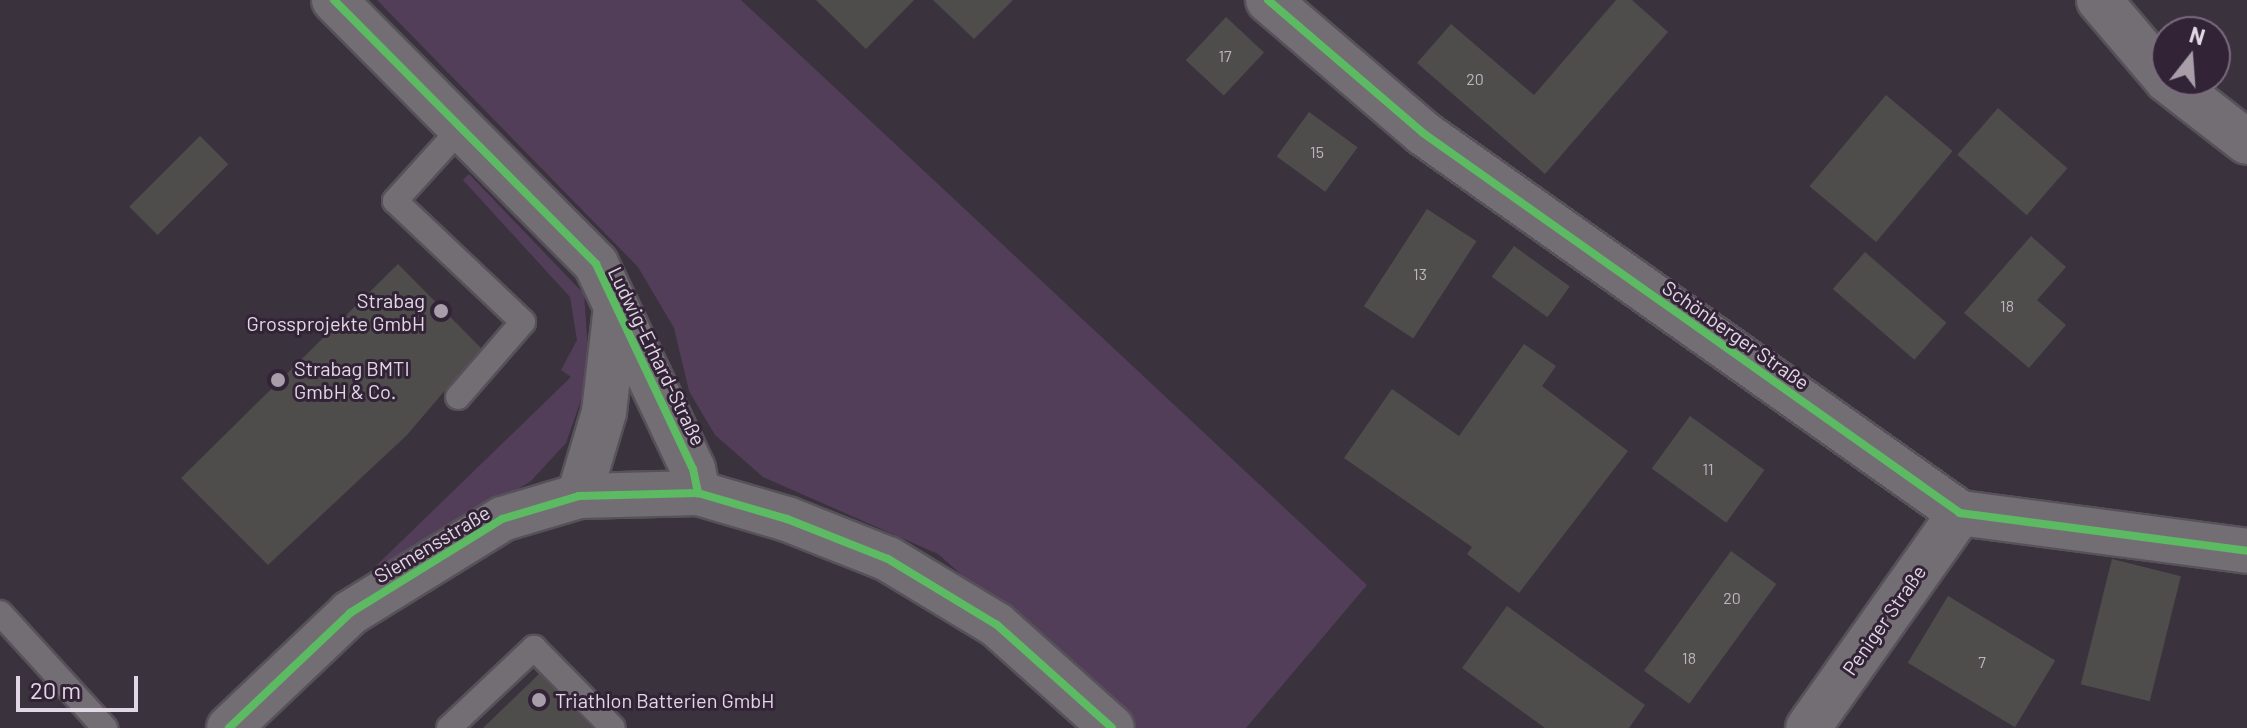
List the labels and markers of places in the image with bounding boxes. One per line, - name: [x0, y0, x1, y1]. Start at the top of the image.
- place label: Strabag Grossprojekte GmbH: [247, 288, 425, 335]
- marker: Strabag Grossprojekte GmbH: [432, 302, 450, 320]
- place label: Strabag BMTI GmbH & Co.: [294, 356, 410, 403]
- marker: Strabag BMTI GmbH & Co.: [269, 371, 287, 389]
- place label: Triathlon Batterien GmbH: [555, 688, 774, 712]
- marker: Triathlon Batterien GmbH: [530, 691, 548, 709]

